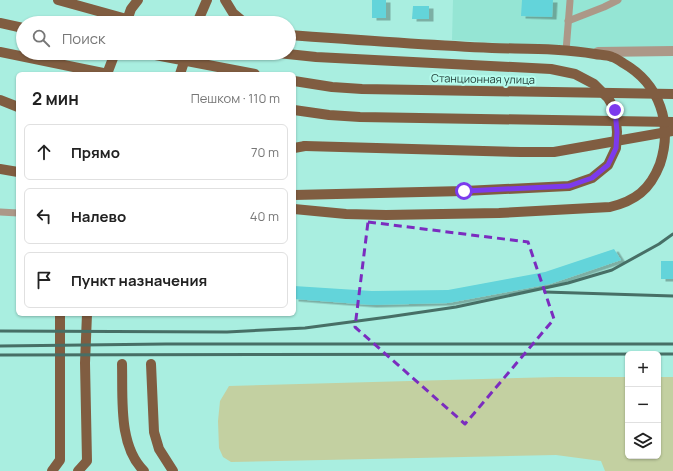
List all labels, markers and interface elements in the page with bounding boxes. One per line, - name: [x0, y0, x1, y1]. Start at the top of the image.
- search box: [16, 16, 296, 60]
- icon: search: [30, 27, 52, 49]
- text: Поиск: [62, 28, 106, 49]
- street label: Станционная улица: [431, 70, 535, 87]
- text: 2 мин: [32, 87, 79, 110]
- text: Пешком · 110 m: [191, 89, 280, 107]
- route end: [606, 101, 624, 119]
- icon: ahead: [33, 141, 55, 163]
- text: Прямо: [71, 142, 120, 163]
- text: 70 m: [251, 143, 279, 161]
- route start: [455, 182, 473, 200]
- icon: left: [33, 205, 55, 227]
- text: Налево: [71, 206, 126, 227]
- text: 40 m: [250, 207, 279, 225]
- icon: arrive: [33, 269, 55, 291]
- text: Пункт назначения: [71, 270, 207, 291]
- map controls: [625, 351, 661, 459]
- button: +: [625, 351, 661, 387]
- button: −: [625, 387, 661, 423]
- button: layers: [625, 423, 661, 459]

